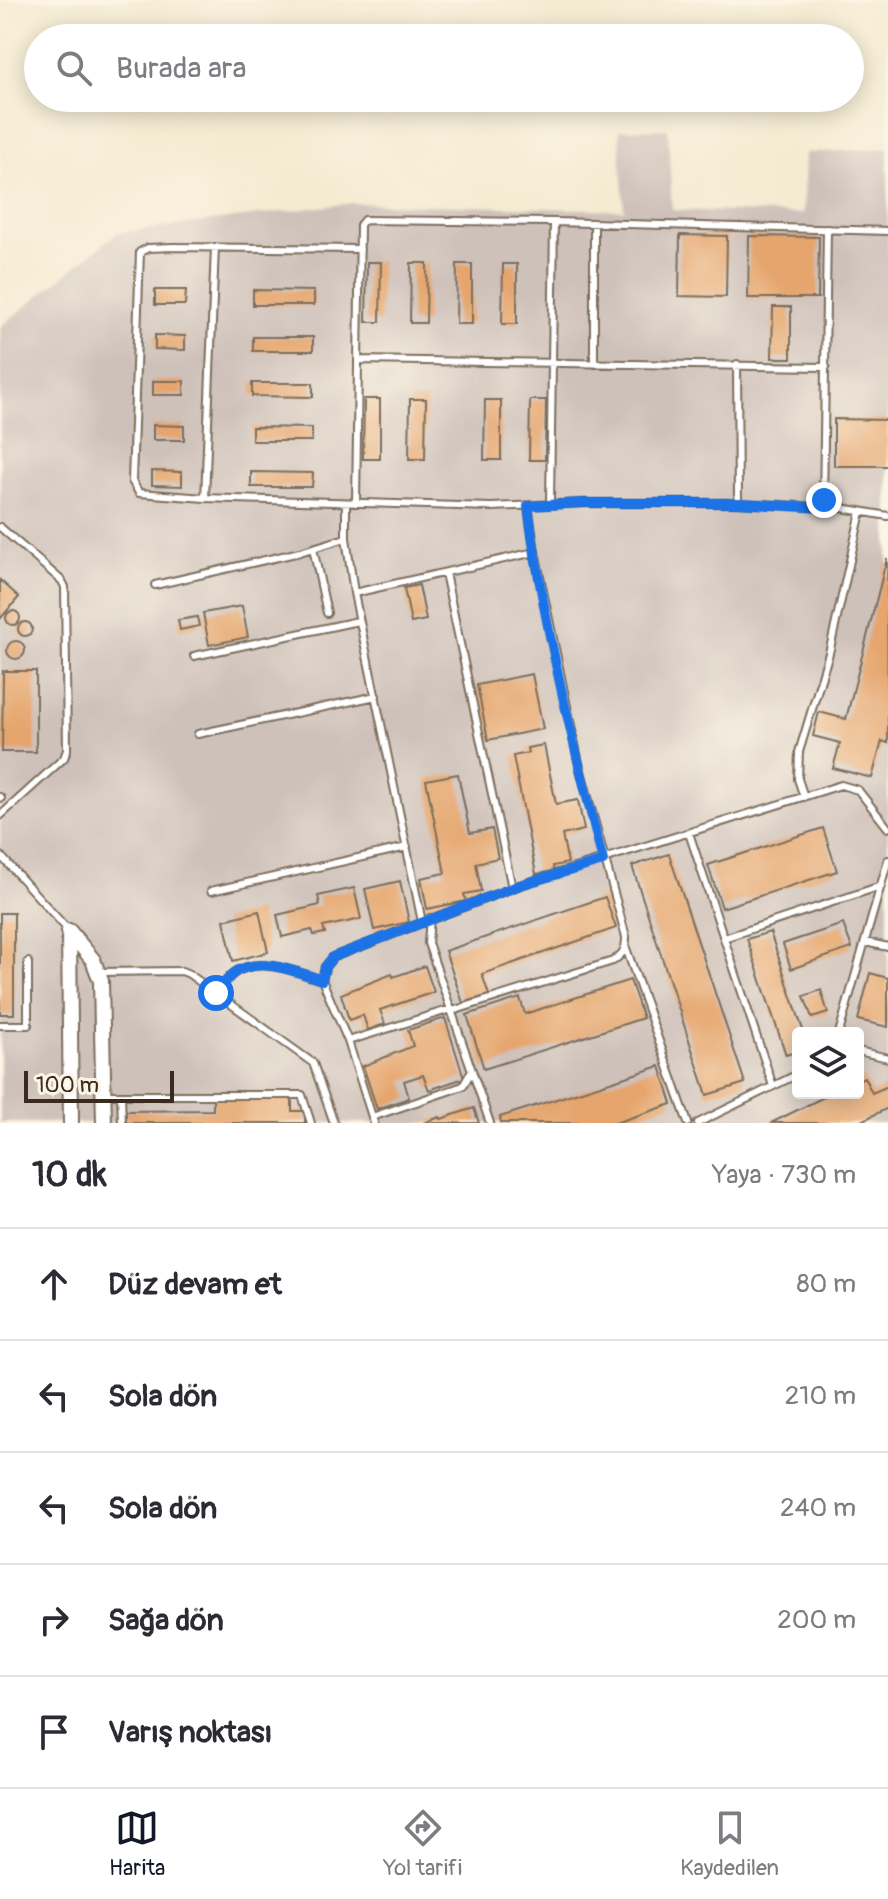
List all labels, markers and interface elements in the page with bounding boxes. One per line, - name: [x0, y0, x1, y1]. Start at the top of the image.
- search box: [24, 24, 864, 112]
- icon: search: [52, 46, 96, 90]
- text: Burada ara: [116, 50, 247, 87]
- route end: [806, 482, 842, 518]
- route start: [198, 975, 234, 1011]
- map controls: [792, 1027, 864, 1099]
- button: layers: [792, 1027, 864, 1099]
- scale bar: [24, 1067, 174, 1103]
- text: 100 m: [36, 1071, 99, 1099]
- text: 10 dk: [32, 1154, 107, 1197]
- text: Yaya · 730 m: [712, 1159, 856, 1191]
- icon: ahead: [32, 1262, 76, 1306]
- text: Düz devam et: [108, 1266, 282, 1303]
- text: 80 m: [796, 1268, 856, 1300]
- icon: left: [32, 1374, 76, 1418]
- text: Sola dön: [108, 1378, 217, 1415]
- text: 210 m: [785, 1380, 856, 1412]
- icon: left: [32, 1486, 76, 1530]
- text: Sola dön: [108, 1490, 217, 1527]
- text: 240 m: [780, 1492, 856, 1524]
- icon: right: [32, 1598, 76, 1642]
- text: Sağa dön: [108, 1602, 224, 1639]
- text: 200 m: [777, 1604, 856, 1636]
- icon: arrive: [32, 1710, 76, 1754]
- text: Varış noktası: [108, 1714, 272, 1751]
- tab: Harita: [109, 1806, 165, 1882]
- tab: Yol tarifi: [383, 1806, 462, 1882]
- tab: Kaydedilen: [680, 1806, 779, 1882]

